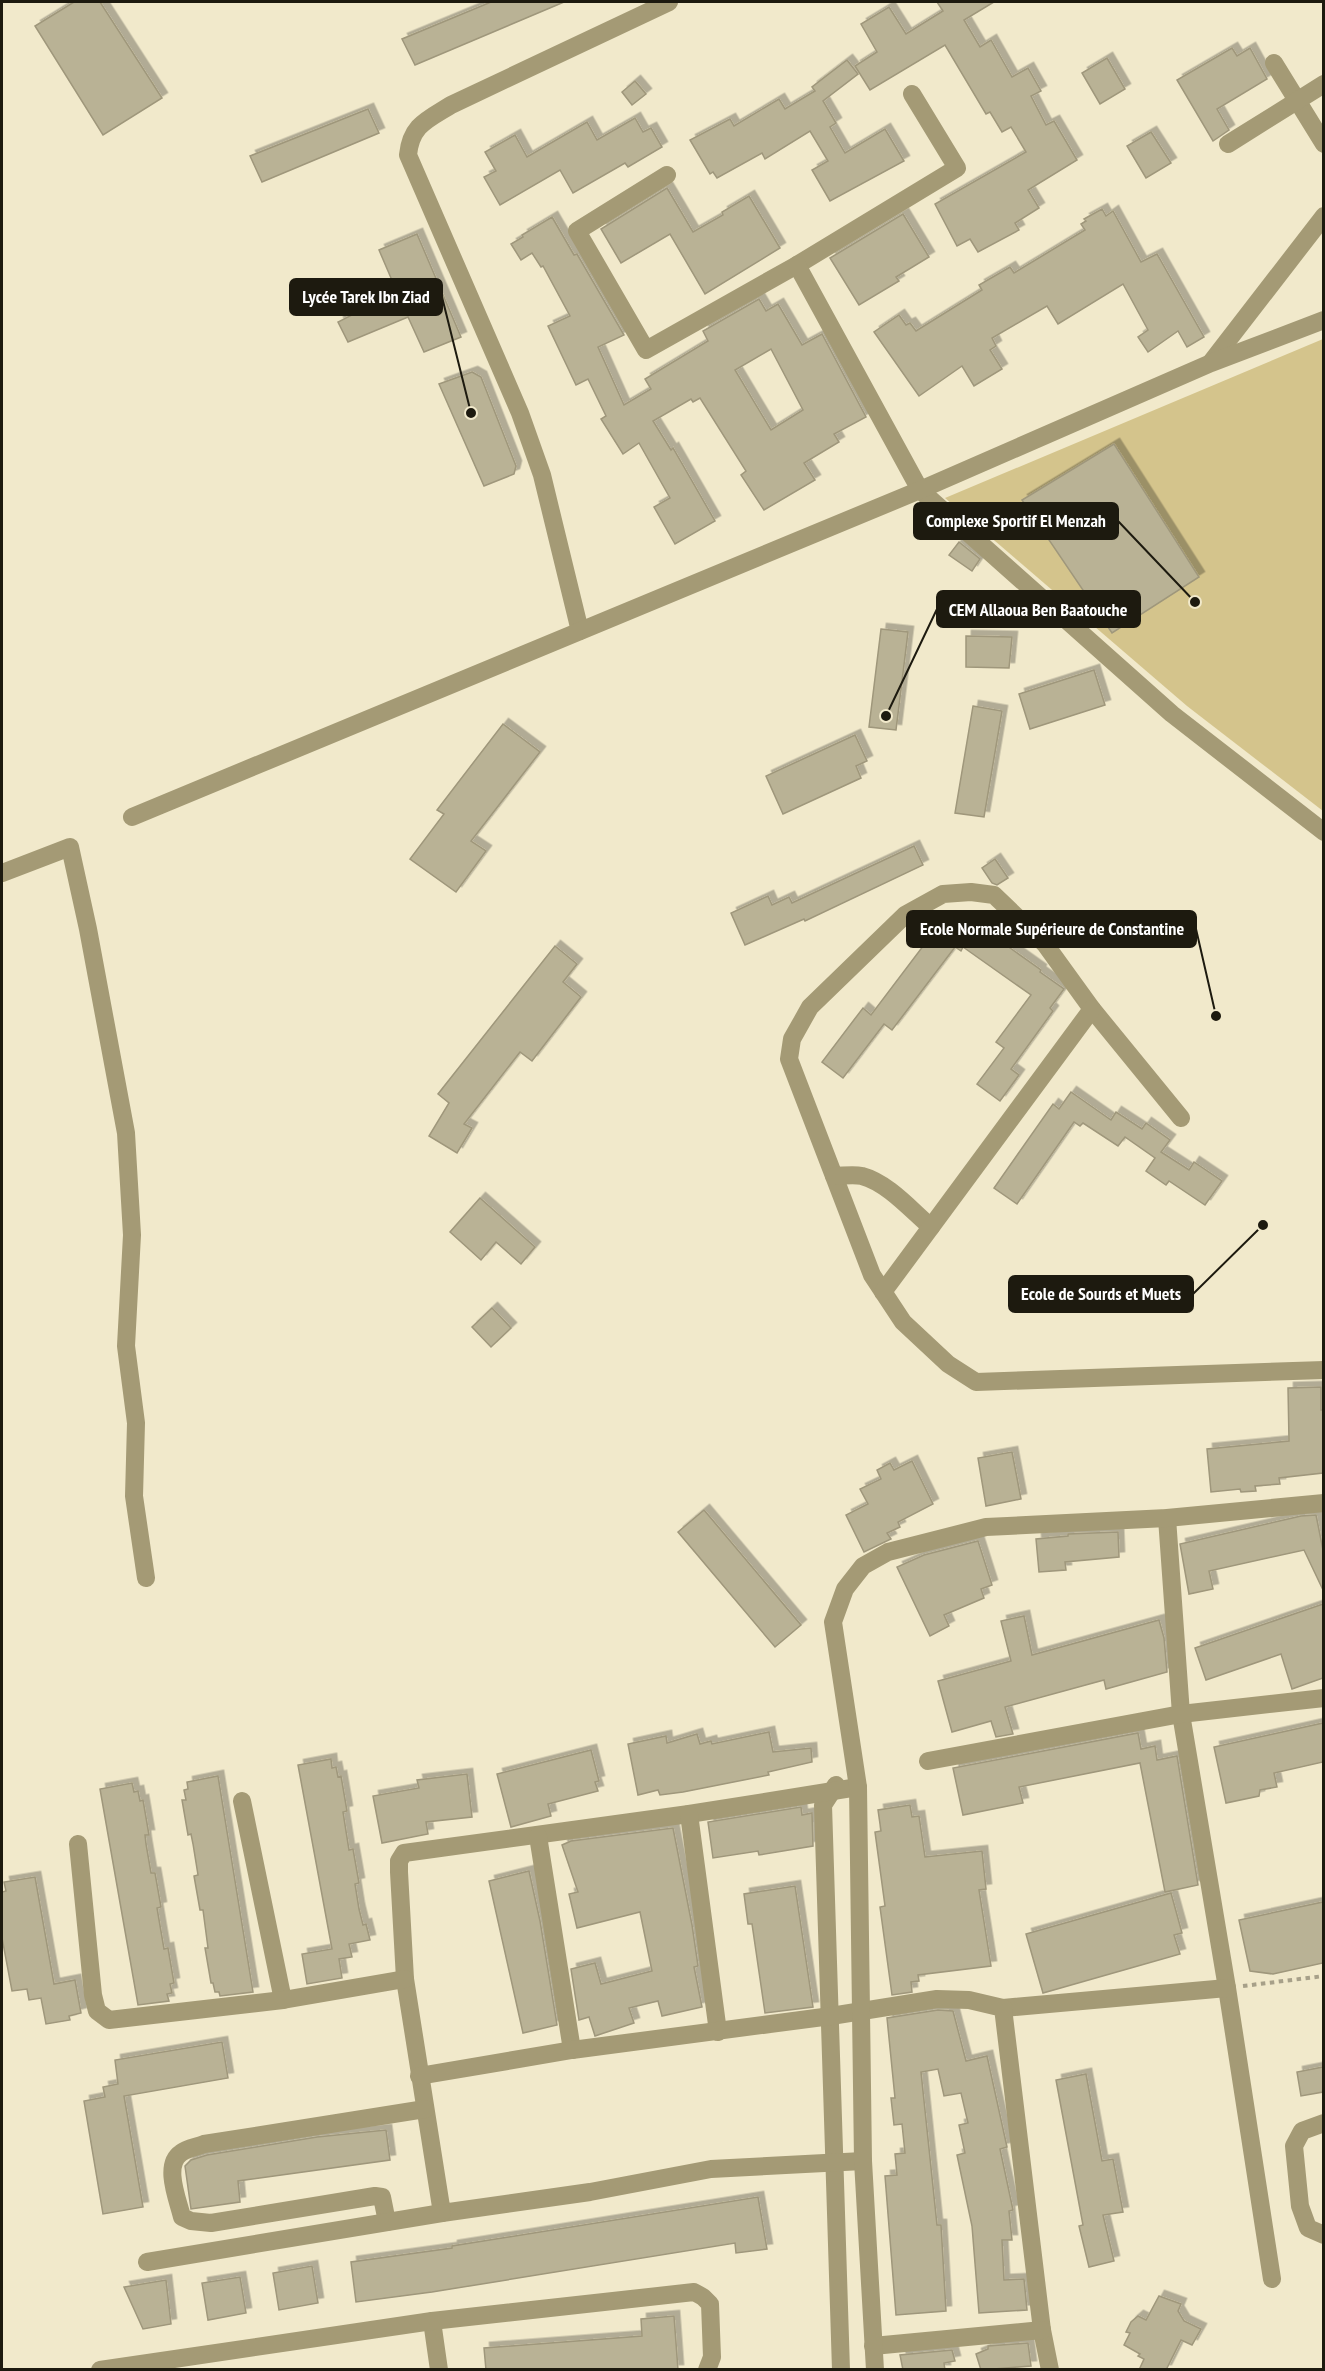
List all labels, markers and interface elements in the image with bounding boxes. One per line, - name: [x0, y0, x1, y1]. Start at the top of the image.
- callout: Lycée Tarek Ibn Ziad: [290, 279, 442, 315]
- text: Lycée Tarek Ibn Ziad: [302, 285, 430, 308]
- callout: Complexe Sportif El Menzah: [914, 503, 1118, 539]
- text: Complexe Sportif El Menzah: [926, 509, 1106, 532]
- callout: CEM Allaoua Ben Baatouche: [937, 591, 1140, 627]
- text: CEM Allaoua Ben Baatouche: [949, 598, 1128, 621]
- callout: Ecole Normale Supérieure de Constantine: [907, 911, 1196, 947]
- text: Ecole Normale Supérieure de Constantine: [920, 917, 1184, 940]
- callout: Ecole de Sourds et Muets: [1009, 1276, 1193, 1312]
- text: Ecole de Sourds et Muets: [1021, 1282, 1181, 1305]

